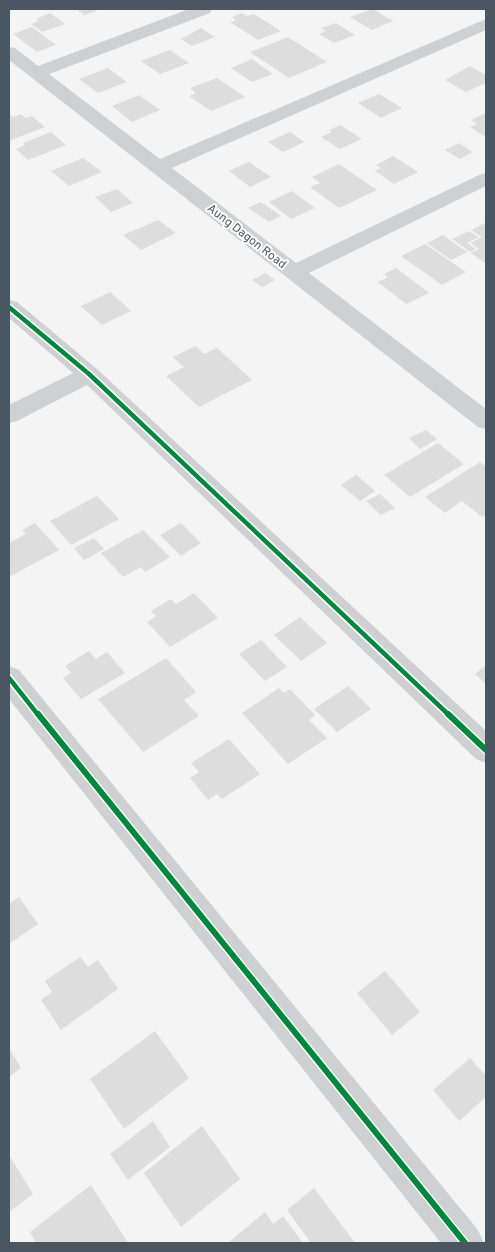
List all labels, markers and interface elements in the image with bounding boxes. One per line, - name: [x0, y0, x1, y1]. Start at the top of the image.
- street label: Aung Dagon Road: [203, 201, 289, 273]

